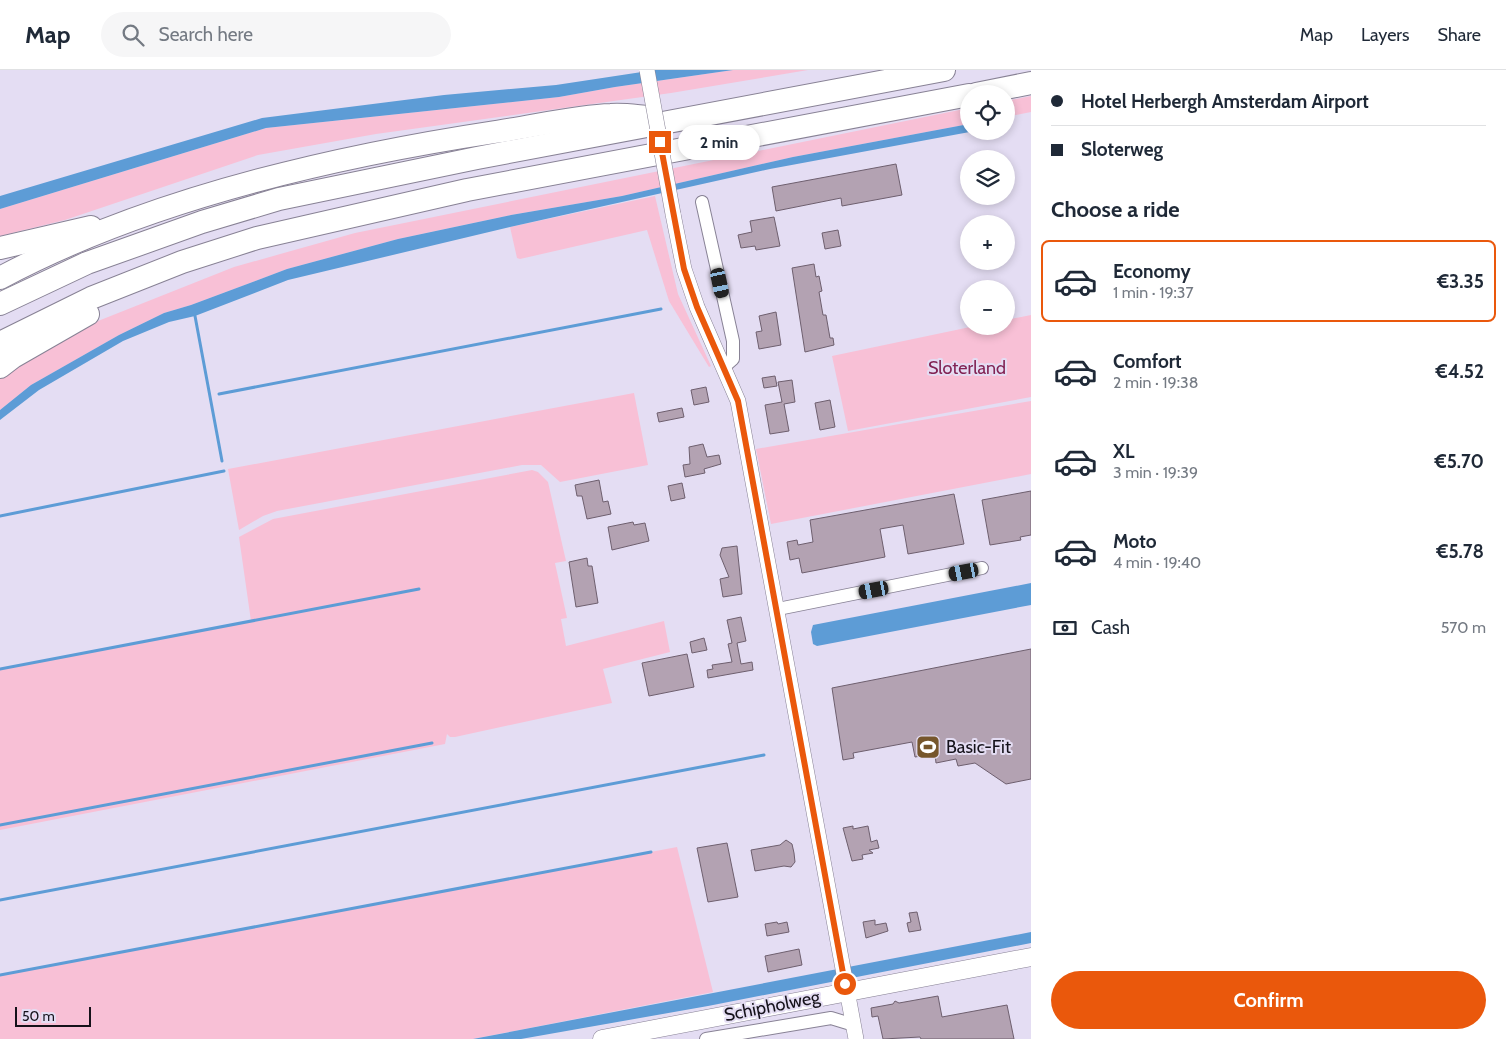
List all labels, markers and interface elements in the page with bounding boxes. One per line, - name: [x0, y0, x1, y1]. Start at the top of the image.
- search box: [101, 12, 451, 57]
- text: Map: [25, 20, 71, 49]
- icon: search: [119, 21, 147, 49]
- text: Search here: [159, 23, 253, 46]
- text: Map: [1300, 24, 1333, 46]
- text: Layers: [1361, 24, 1410, 46]
- text: Share: [1438, 24, 1481, 46]
- map controls: [960, 85, 1015, 335]
- button: locate: [960, 85, 1015, 140]
- text: Hotel Herbergh Amsterdam Airport: [1081, 90, 1369, 113]
- callout: 2 min: [678, 124, 760, 160]
- route end: [649, 131, 671, 153]
- text: 2 min: [700, 133, 738, 152]
- text: Sloterweg: [1081, 138, 1163, 161]
- button: layers: [960, 150, 1015, 205]
- text: Choose a ride: [1051, 196, 1180, 223]
- button: +: [960, 215, 1015, 270]
- icon: car: [1053, 259, 1098, 304]
- text: Economy: [1113, 260, 1191, 283]
- car: [709, 267, 730, 299]
- text: €3.35: [1437, 270, 1484, 293]
- button: −: [960, 280, 1015, 335]
- text: 1 min · 19:37: [1113, 283, 1194, 302]
- icon: car: [1053, 349, 1098, 394]
- text: Comfort: [1113, 350, 1182, 373]
- park label: Sloterland: [928, 357, 1006, 379]
- text: €4.52: [1436, 360, 1484, 383]
- text: 2 min · 19:38: [1113, 373, 1198, 392]
- icon: car: [1053, 439, 1098, 484]
- text: XL: [1113, 440, 1134, 463]
- text: €5.70: [1434, 450, 1484, 473]
- text: 3 min · 19:39: [1113, 463, 1198, 482]
- icon: car: [1053, 529, 1098, 574]
- text: Moto: [1113, 530, 1157, 553]
- text: €5.78: [1436, 540, 1484, 563]
- text: 4 min · 19:40: [1113, 553, 1201, 572]
- car: [947, 562, 980, 582]
- car: [857, 580, 890, 600]
- icon: cash: [1051, 614, 1079, 642]
- text: Cash: [1091, 616, 1130, 639]
- text: 570 m: [1441, 618, 1486, 637]
- sports icon: Basic-Fit: [915, 734, 941, 760]
- place label: Basic-Fit: [946, 736, 1011, 758]
- button: Confirm: [1051, 971, 1486, 1029]
- route start: [834, 973, 856, 995]
- street label: Schipholweg: [722, 986, 823, 1026]
- scale bar: [15, 1004, 91, 1027]
- text: 50 m: [22, 1007, 55, 1025]

